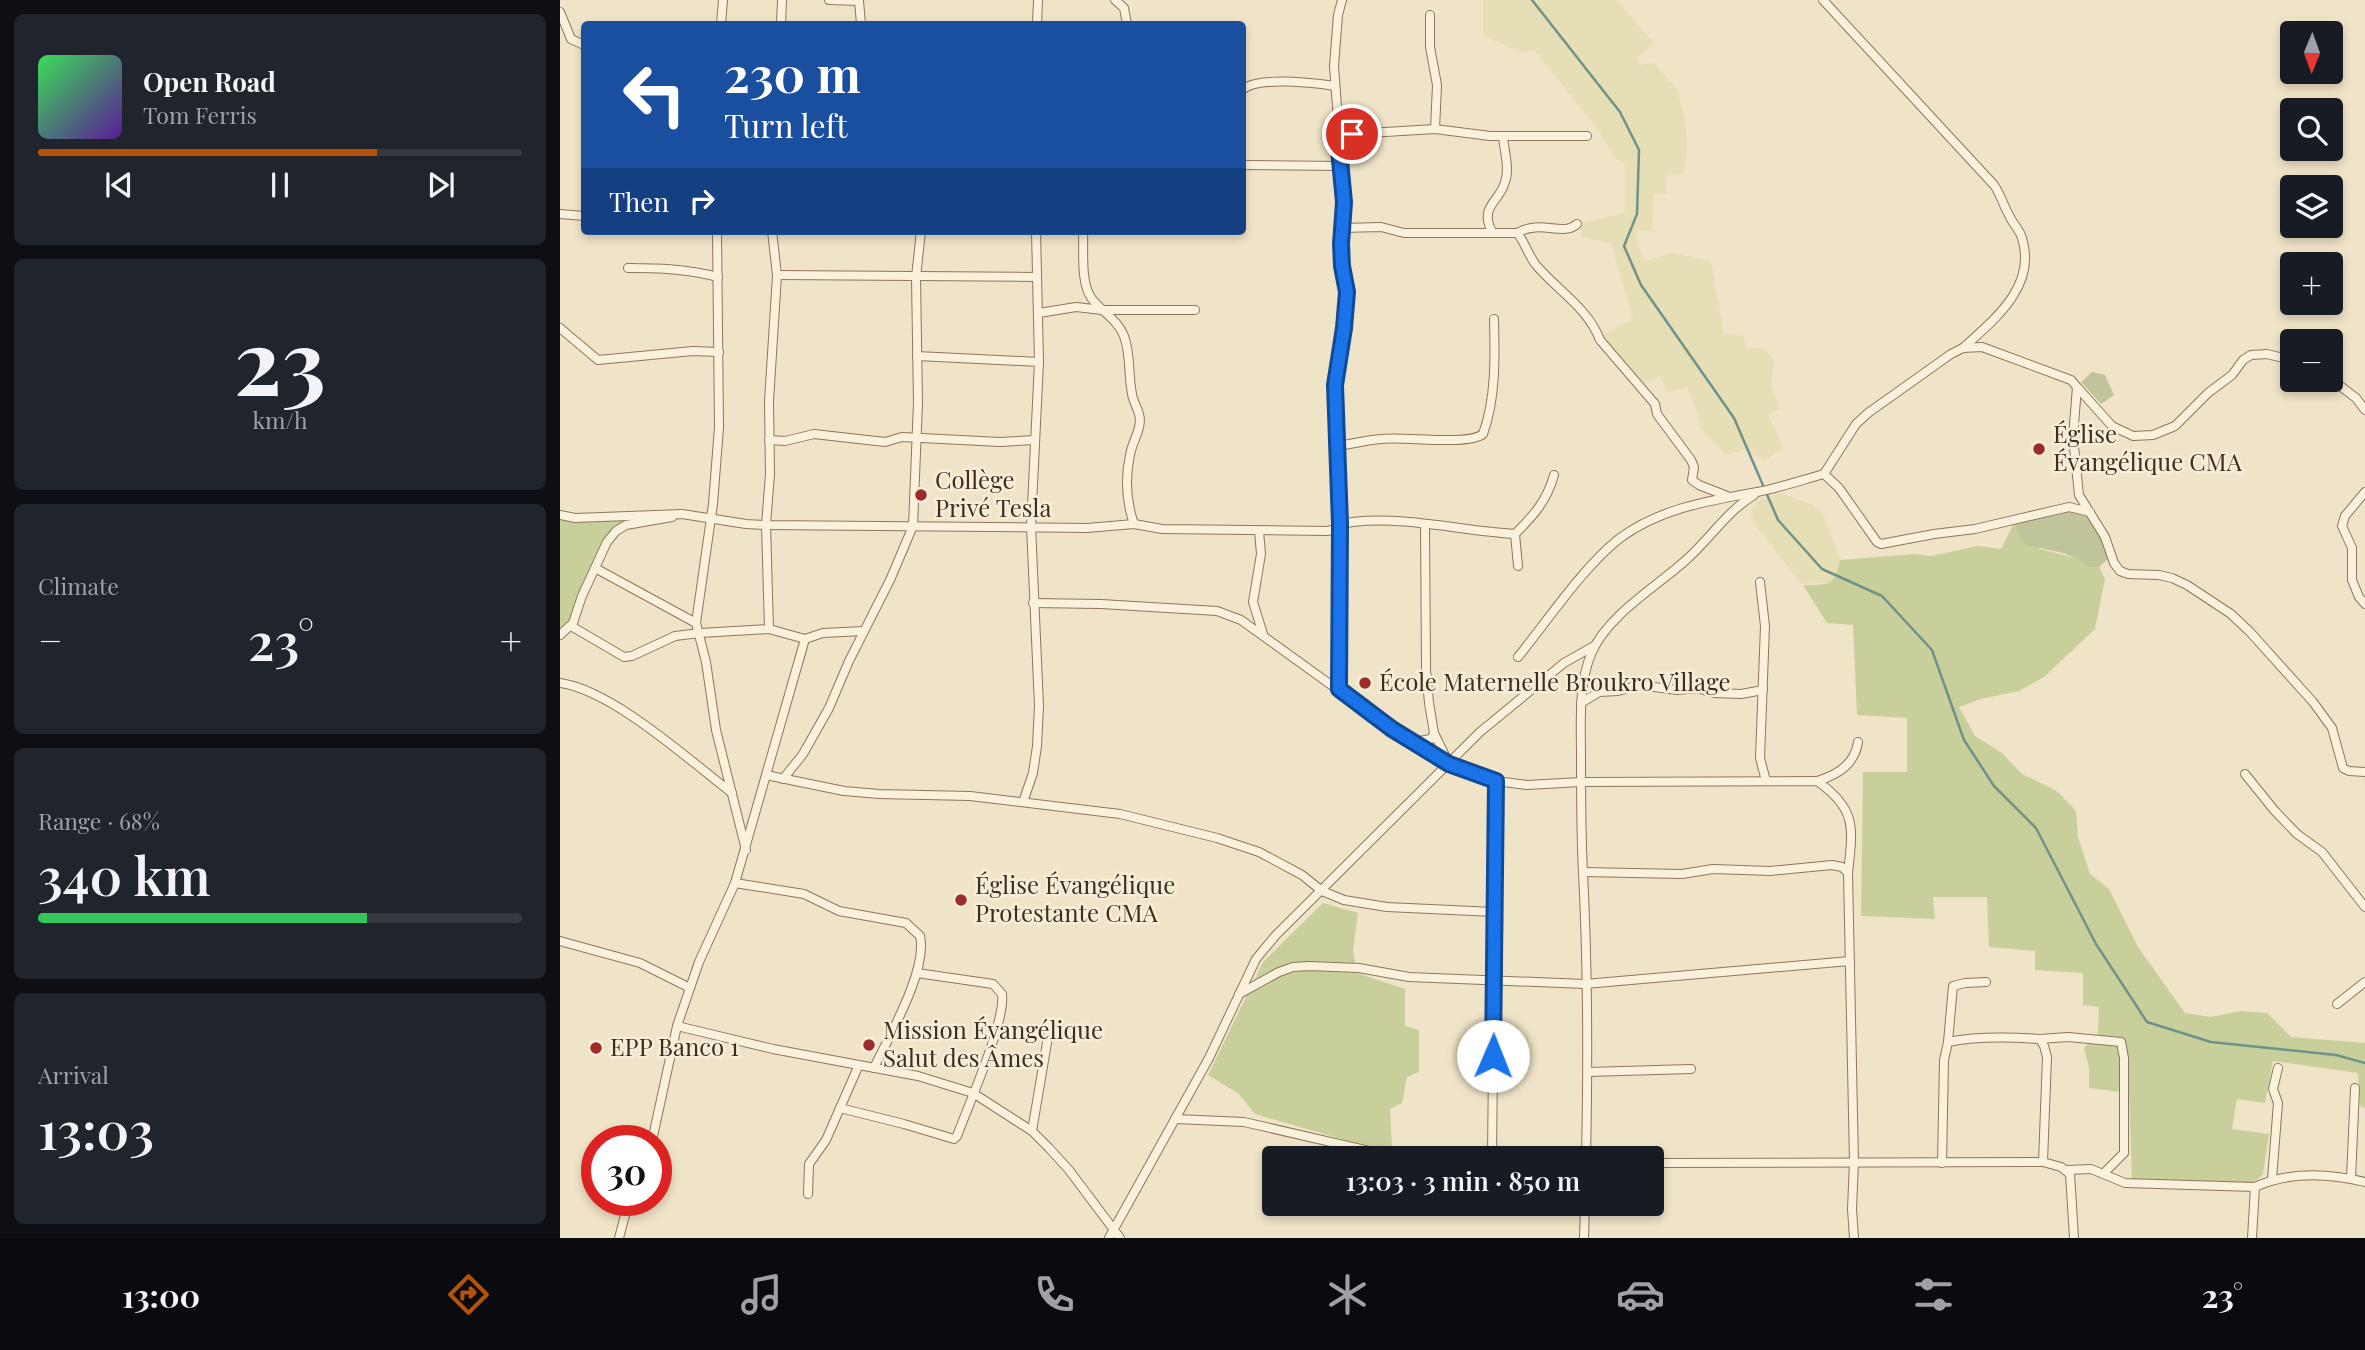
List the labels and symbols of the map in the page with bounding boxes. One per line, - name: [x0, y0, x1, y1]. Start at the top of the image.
- north arrow: [2280, 21, 2343, 84]
- pin: [1322, 104, 1382, 164]
- place label: Église Évangélique CMA: [2053, 417, 2243, 477]
- marker: Église Évangélique CMA: [2031, 441, 2047, 457]
- place label: Collège Privé Tesla: [935, 463, 1051, 523]
- marker: Collège Privé Tesla: [913, 487, 929, 503]
- place label: École Maternelle Broukro Village: [1379, 665, 1731, 697]
- marker: École Maternelle Broukro Village: [1357, 675, 1373, 691]
- place label: Église Évangélique Protestante CMA: [975, 868, 1175, 928]
- marker: Église Évangélique Protestante CMA: [953, 892, 969, 908]
- place label: Mission Évangélique Salut des Âmes: [883, 1013, 1103, 1073]
- position arrow: [1456, 1019, 1530, 1093]
- place label: EPP Banco 1: [610, 1030, 739, 1062]
- marker: Mission Évangélique Salut des Âmes: [861, 1037, 877, 1053]
- marker: EPP Banco 1: [588, 1040, 604, 1056]
- speed limit sign: 30: [581, 1125, 672, 1216]

